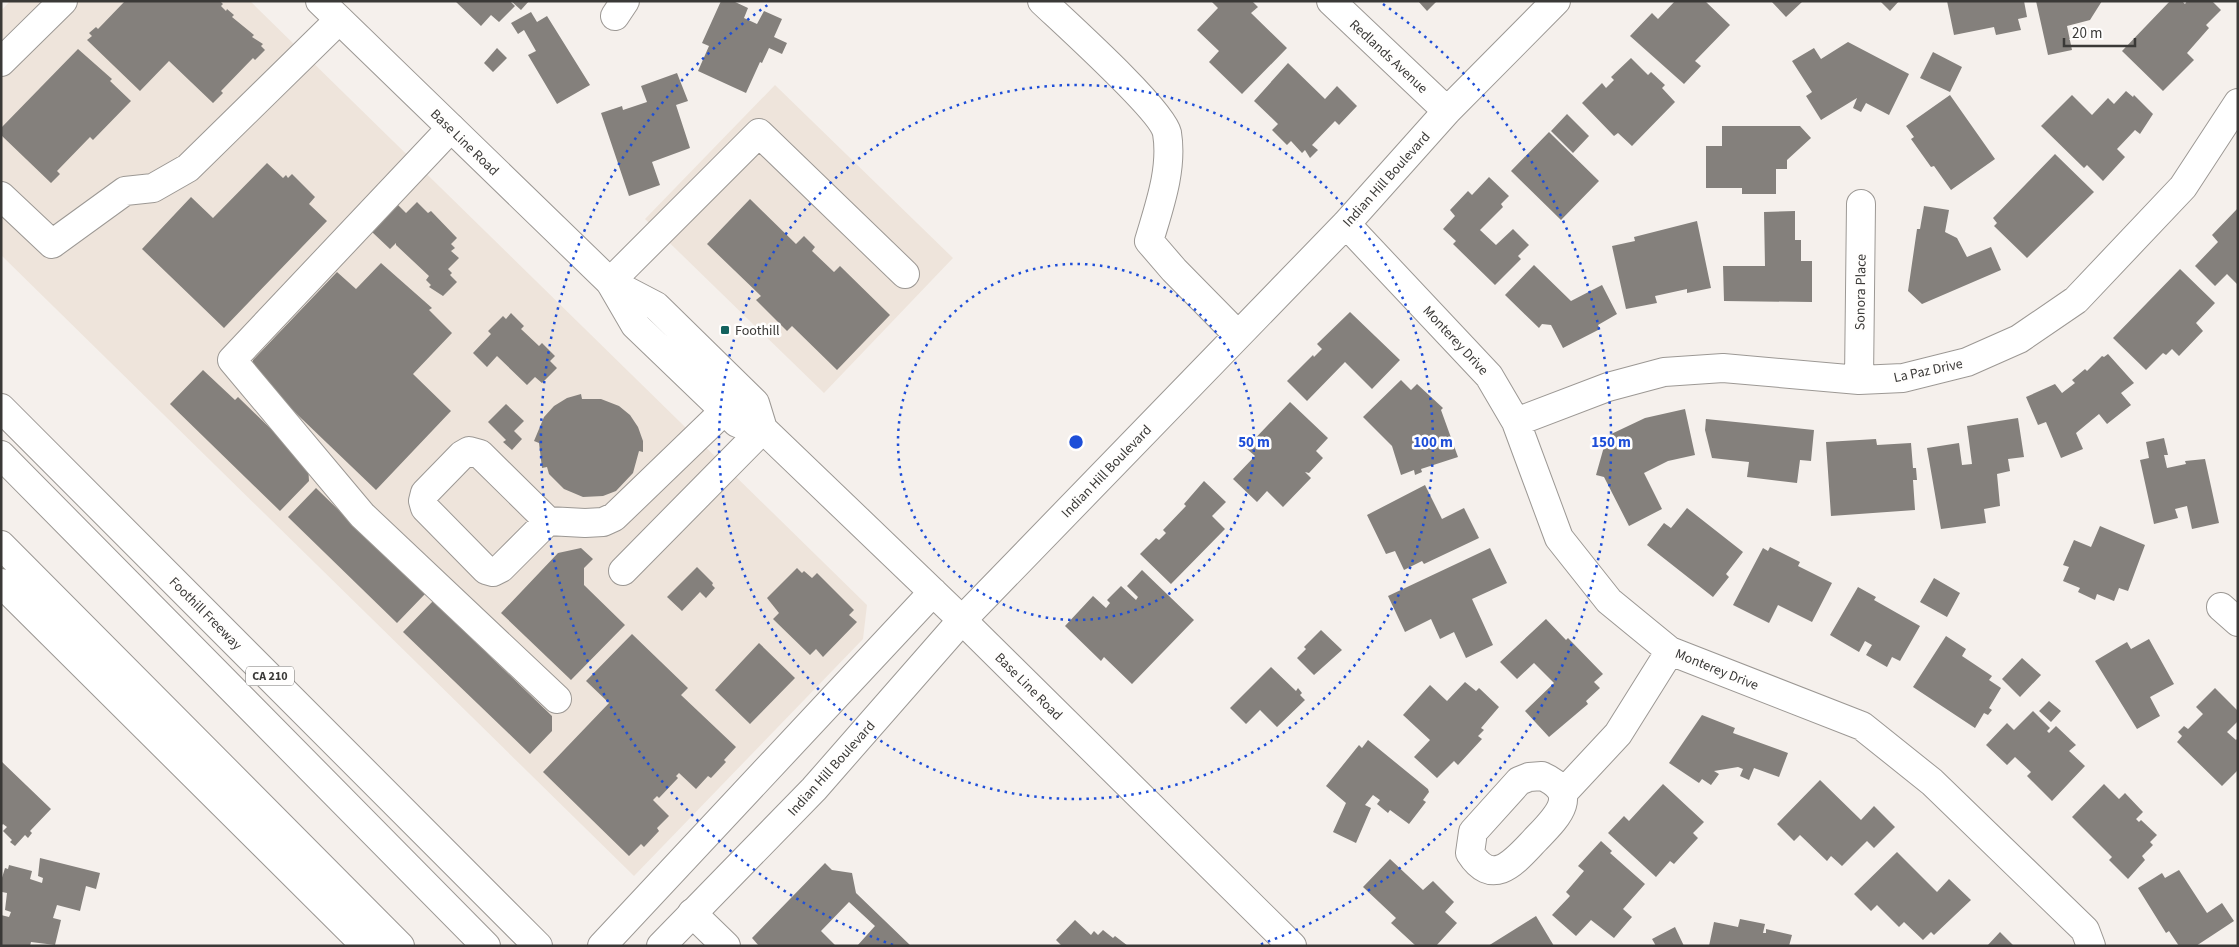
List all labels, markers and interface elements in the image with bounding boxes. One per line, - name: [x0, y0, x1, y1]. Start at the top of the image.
- street label: Redlands Avenue: [1345, 15, 1432, 98]
- scale bar: [2064, 15, 2135, 47]
- text: 20 m: [2072, 23, 2102, 44]
- street label: Base Line Road: [425, 105, 503, 181]
- street label: Indian Hill Boulevard: [1338, 127, 1435, 232]
- street label: Sonora Place: [1850, 254, 1872, 330]
- street label: Monterey Drive: [1418, 302, 1493, 380]
- place label: Foothill: [735, 321, 780, 341]
- marker: Foothill: [719, 324, 731, 336]
- street label: La Paz Drive: [1892, 354, 1965, 388]
- street label: Indian Hill Boulevard: [1057, 421, 1156, 523]
- text: 50 m: [1238, 432, 1270, 453]
- text: 100 m: [1413, 432, 1453, 453]
- text: 150 m: [1591, 432, 1631, 453]
- centre of rings: [1067, 433, 1085, 451]
- street label: Foothill Freeway: [164, 573, 247, 655]
- street label: Monterey Drive: [1672, 644, 1761, 696]
- street label: Base Line Road: [990, 648, 1067, 725]
- road number: CA 210: [246, 666, 294, 686]
- street label: Indian Hill Boulevard: [783, 716, 880, 821]

